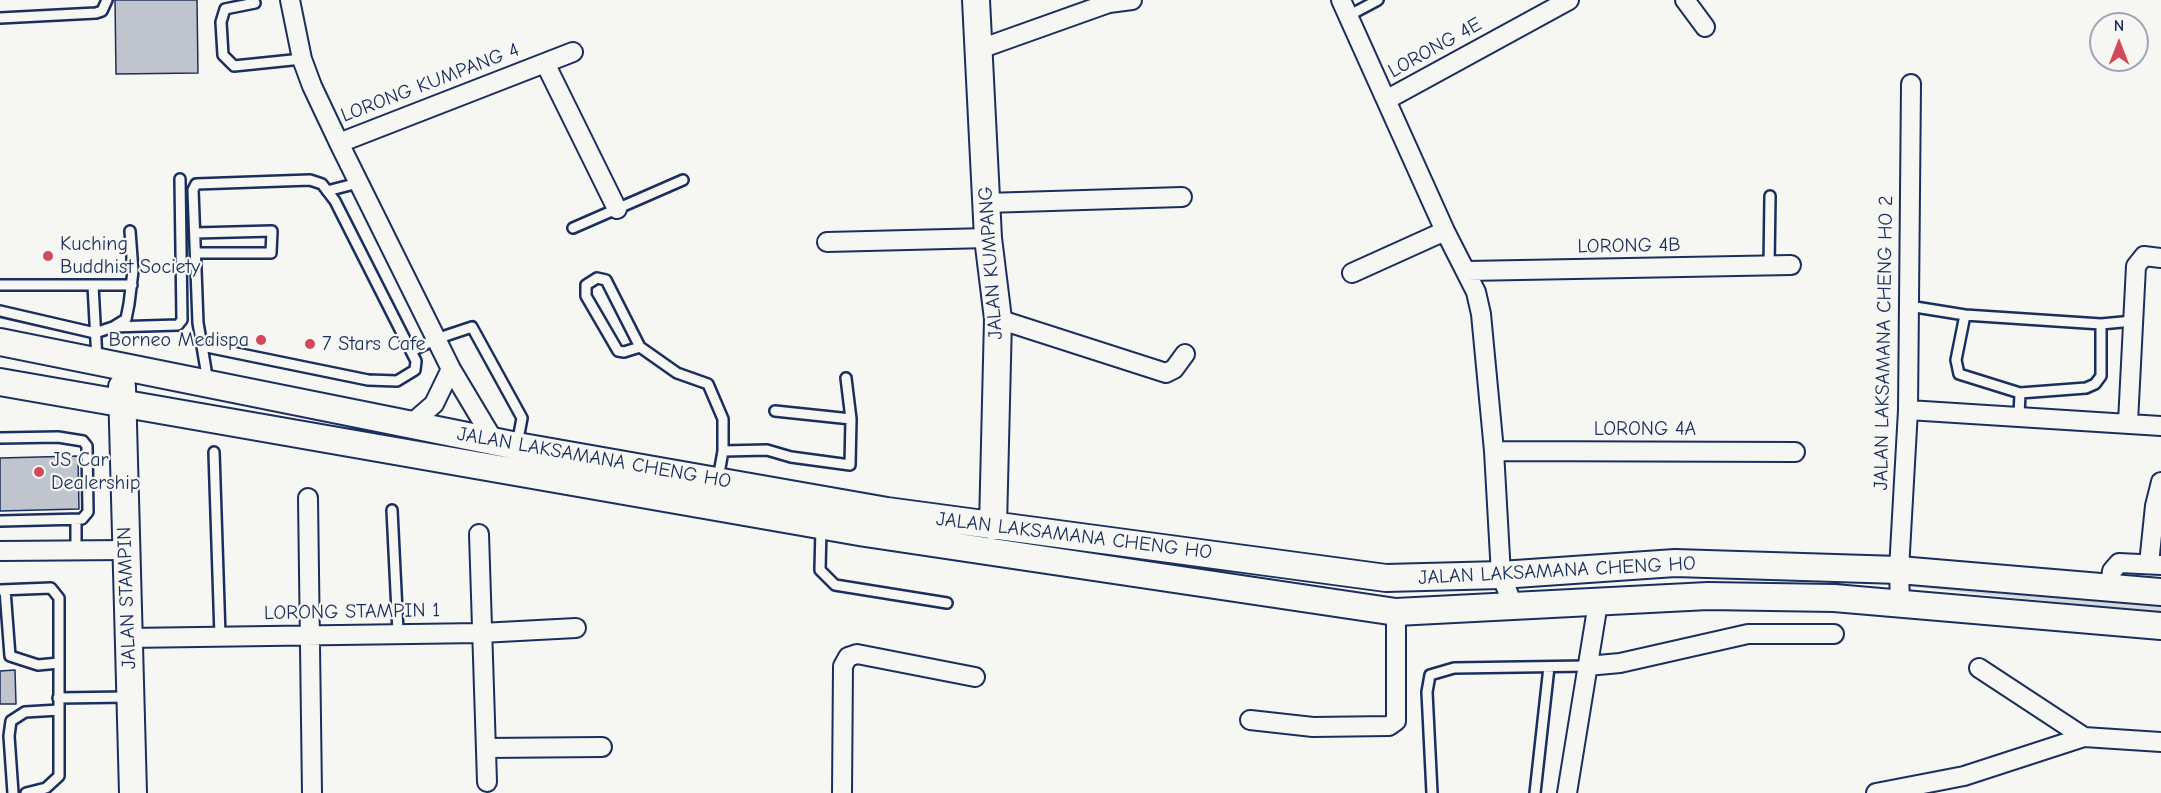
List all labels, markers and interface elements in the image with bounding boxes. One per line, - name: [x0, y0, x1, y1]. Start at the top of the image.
- north arrow: [2089, 12, 2149, 72]
- street label: LORONG 4E: [1384, 13, 1486, 83]
- text: N: [2114, 17, 2124, 35]
- street label: LORONG KUMPANG 4: [338, 38, 522, 128]
- street label: JALAN KUMPANG: [974, 186, 1008, 340]
- street label: JALAN LAKSAMANA CHENG HO 2: [1869, 195, 1899, 491]
- place label: Kuching Buddhist Society: [60, 232, 200, 279]
- street label: LORONG 4B: [1577, 233, 1681, 259]
- marker: Kuching Buddhist Society: [41, 249, 55, 263]
- place label: Borneo Medispa: [109, 328, 249, 352]
- place label: 7 Stars Cafe: [322, 332, 425, 356]
- marker: Borneo Medispa: [254, 333, 268, 347]
- marker: 7 Stars Cafe: [303, 337, 317, 351]
- street label: LORONG 4A: [1594, 417, 1696, 441]
- street label: JALAN LAKSAMANA CHENG HO: [455, 422, 733, 494]
- place label: JS Car Dealership: [51, 448, 140, 495]
- marker: JS Car Dealership: [32, 465, 46, 479]
- street label: JALAN LAKSAMANA CHENG HO: [935, 507, 1213, 565]
- street label: JALAN STAMPIN: [113, 526, 141, 670]
- street label: JALAN LAKSAMANA CHENG HO: [1418, 552, 1696, 590]
- street label: LORONG STAMPIN 1: [264, 598, 440, 626]

